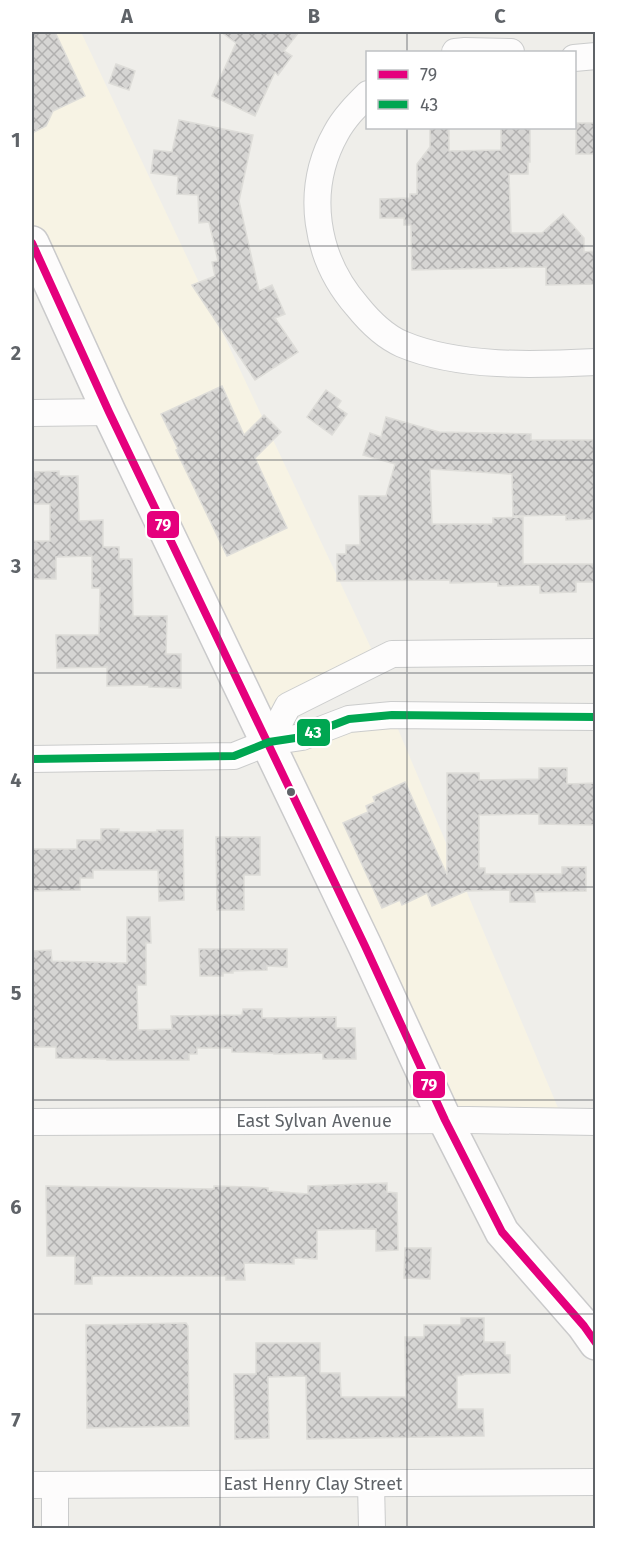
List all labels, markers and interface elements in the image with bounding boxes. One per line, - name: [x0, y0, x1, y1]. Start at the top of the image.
- text: A: [120, 4, 134, 28]
- text: B: [308, 4, 320, 28]
- text: C: [494, 4, 506, 28]
- legend: [366, 51, 576, 129]
- text: 79: [420, 64, 437, 86]
- text: 43: [420, 94, 438, 116]
- text: 1: [11, 128, 21, 152]
- text: 2: [11, 341, 21, 365]
- line badge: 79: [146, 510, 180, 539]
- text: 79: [155, 515, 171, 534]
- text: 3: [10, 554, 21, 578]
- line badge: 43: [296, 718, 331, 747]
- text: 43: [304, 723, 322, 742]
- text: 4: [10, 768, 22, 792]
- unlabelled marker: [285, 786, 297, 798]
- text: 5: [11, 981, 22, 1005]
- line badge: 79: [412, 1070, 446, 1099]
- text: 79: [421, 1075, 437, 1094]
- street label: East Sylvan Avenue: [236, 1110, 392, 1132]
- text: 6: [10, 1195, 22, 1219]
- text: 7: [11, 1408, 21, 1432]
- street label: East Henry Clay Street: [224, 1473, 403, 1495]

